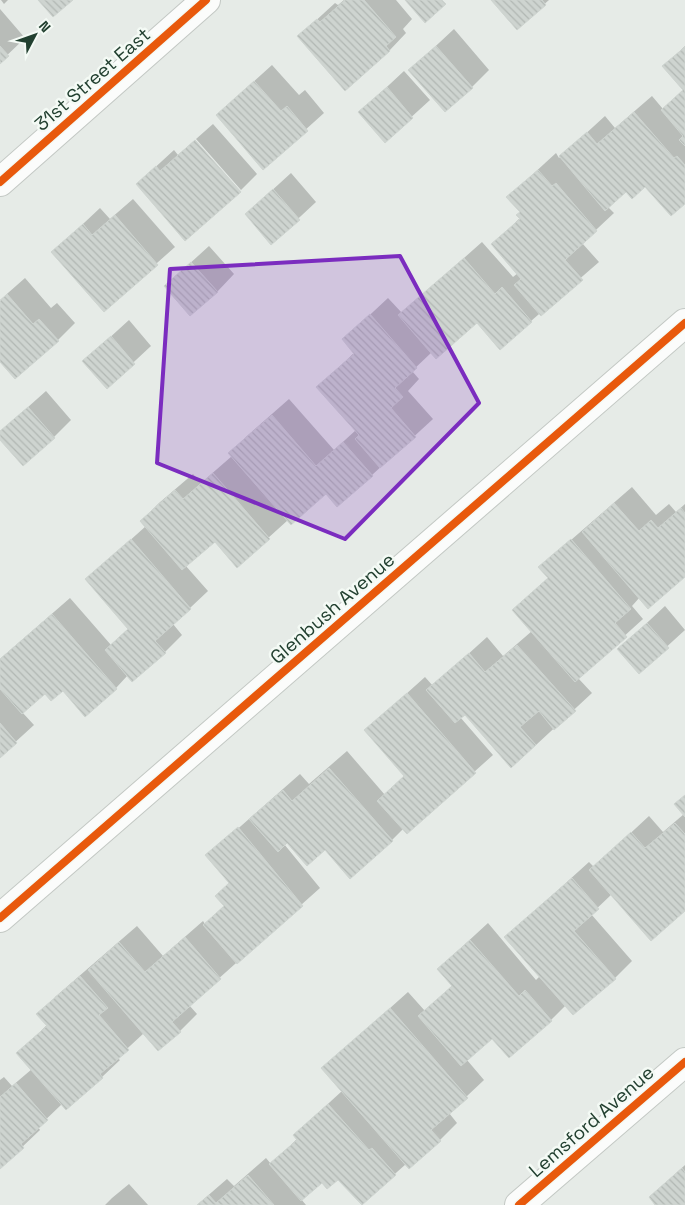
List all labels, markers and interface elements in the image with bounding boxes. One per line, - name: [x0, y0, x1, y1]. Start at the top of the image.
- north arrow: [10, 10, 60, 60]
- text: N: [35, 17, 55, 36]
- street label: 31st Street East: [29, 22, 155, 137]
- street label: Glenbush Avenue: [265, 547, 400, 669]
- street label: Lemsford Avenue: [523, 1060, 659, 1183]

